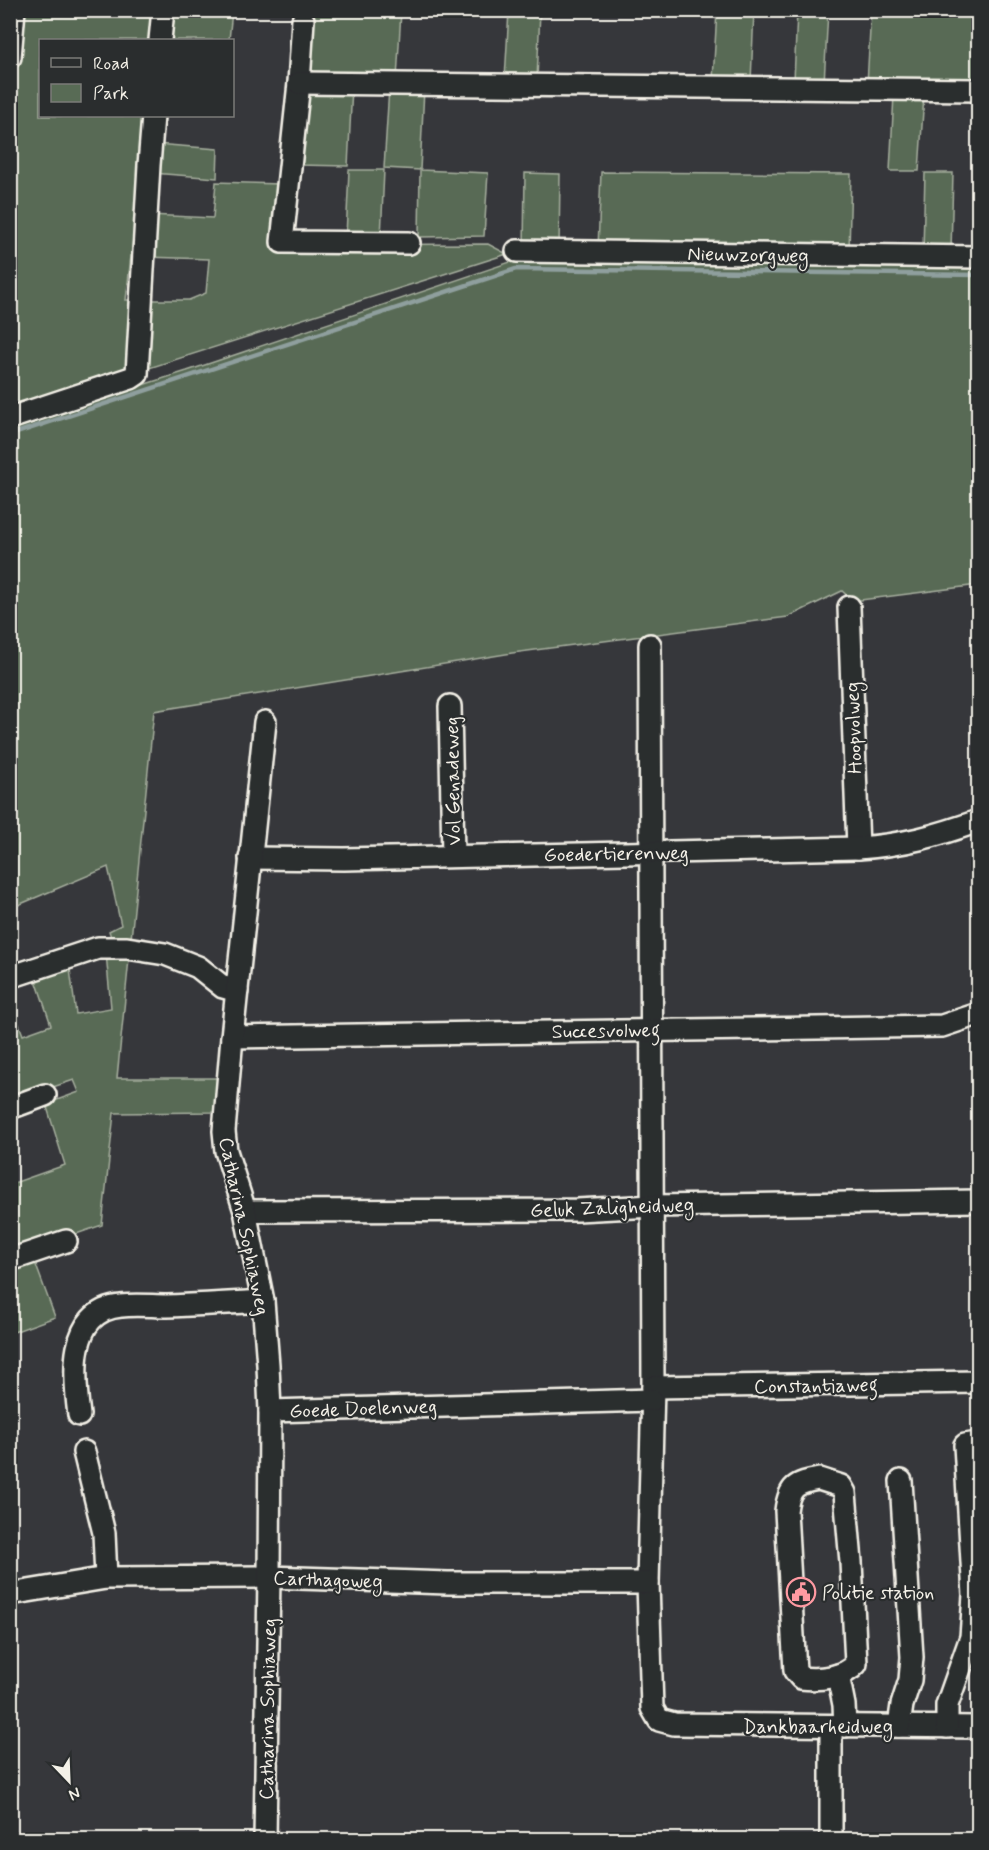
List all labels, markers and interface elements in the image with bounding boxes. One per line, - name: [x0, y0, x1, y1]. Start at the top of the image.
- legend: [39, 39, 234, 117]
- text: Road: [93, 52, 129, 76]
- text: Park: [93, 82, 129, 106]
- street label: Nieuwzorgweg: [687, 241, 809, 271]
- street label: Hoopvolweg: [839, 681, 871, 775]
- street label: Vol Genadeweg: [439, 716, 468, 846]
- street label: Goedertierenweg: [543, 840, 689, 869]
- street label: Succesvolweg: [552, 1017, 661, 1048]
- street label: Catharina Sophiaweg: [211, 1135, 276, 1318]
- street label: Geluk Zaligheidweg: [529, 1192, 695, 1226]
- street label: Constantiaweg: [754, 1372, 878, 1403]
- street label: Goede Doelenweg: [289, 1393, 437, 1426]
- street label: Carthagoweg: [273, 1565, 383, 1597]
- public building icon: Politie station: [785, 1576, 817, 1608]
- place label: Politie station: [822, 1580, 934, 1607]
- street label: Catharina Sophiaweg: [253, 1618, 284, 1800]
- street label: Dankbaarheidweg: [743, 1714, 893, 1742]
- north arrow: [39, 1751, 99, 1811]
- text: N: [65, 1782, 83, 1805]

